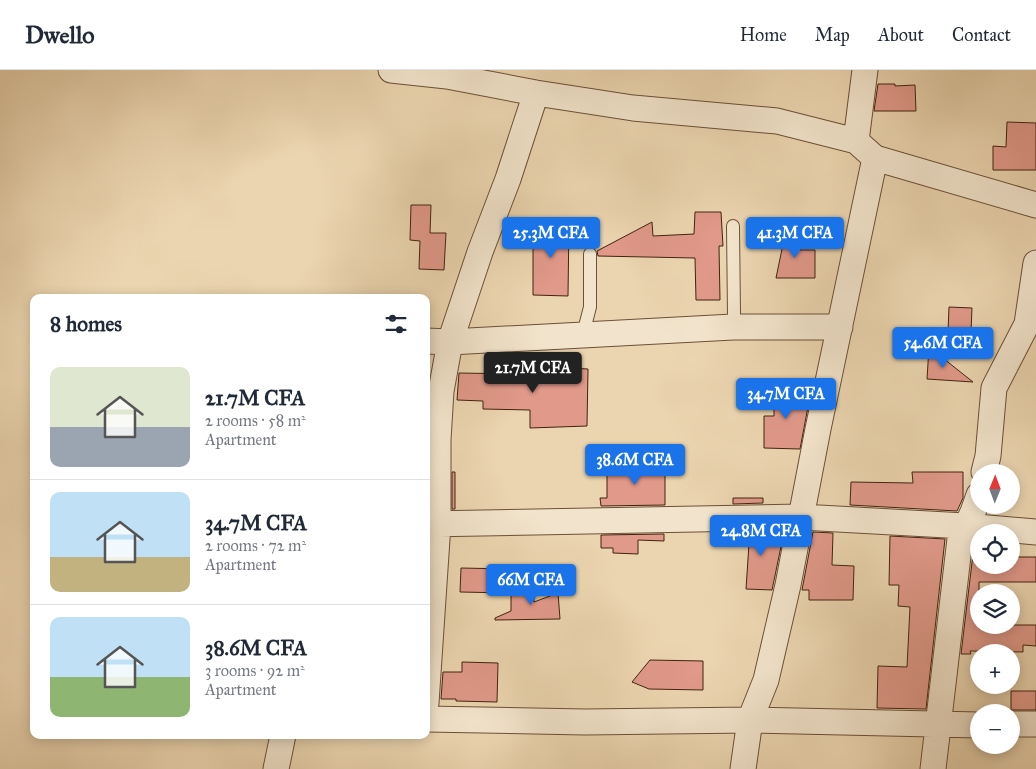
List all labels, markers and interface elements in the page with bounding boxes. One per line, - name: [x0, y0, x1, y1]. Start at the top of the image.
- text: Dwello: [25, 20, 95, 50]
- text: Home: [740, 24, 787, 46]
- text: Map: [815, 24, 850, 46]
- text: About: [878, 24, 924, 46]
- text: Contact: [952, 24, 1011, 46]
- pin: 25.3M CFA: [494, 216, 608, 259]
- pin: 41.3M CFA: [738, 216, 852, 259]
- text: 25.3M CFA: [513, 223, 589, 242]
- text: 41.3M CFA: [757, 223, 833, 242]
- icon: filters: [382, 310, 410, 338]
- text: 8 homes: [50, 311, 122, 337]
- pin: 54.6M CFA: [886, 326, 1000, 369]
- text: 54.6M CFA: [903, 333, 983, 352]
- pin: 21.7M CFA: [476, 352, 590, 394]
- text: 21.7M CFA: [495, 358, 571, 377]
- pin: 34.7M CFA: [729, 378, 843, 420]
- text: 34.7M CFA: [747, 384, 825, 403]
- text: 21.7M CFA: [205, 385, 305, 411]
- icon: home: [90, 387, 150, 447]
- text: 2 rooms · 58 m²: [205, 411, 306, 430]
- text: Apartment: [205, 430, 277, 449]
- pin: 38.6M CFA: [578, 444, 692, 486]
- text: 38.6M CFA: [596, 450, 674, 469]
- north arrow: [970, 464, 1020, 514]
- map controls: [970, 464, 1020, 754]
- text: 34.7M CFA: [205, 510, 307, 536]
- icon: home: [90, 512, 150, 572]
- pin: 24.8M CFA: [704, 514, 818, 557]
- text: 24.8M CFA: [721, 521, 801, 540]
- button: locate: [970, 524, 1020, 574]
- text: 2 rooms · 72 m²: [205, 536, 306, 555]
- text: Apartment: [205, 555, 277, 574]
- pin: 66M CFA: [485, 564, 577, 606]
- text: 66M CFA: [497, 570, 565, 589]
- button: layers: [970, 584, 1020, 634]
- text: 38.6M CFA: [205, 635, 307, 661]
- icon: home: [90, 637, 150, 697]
- button: +: [970, 644, 1020, 694]
- text: 3 rooms · 92 m²: [205, 661, 305, 680]
- text: Apartment: [205, 680, 277, 699]
- button: −: [970, 704, 1020, 754]

